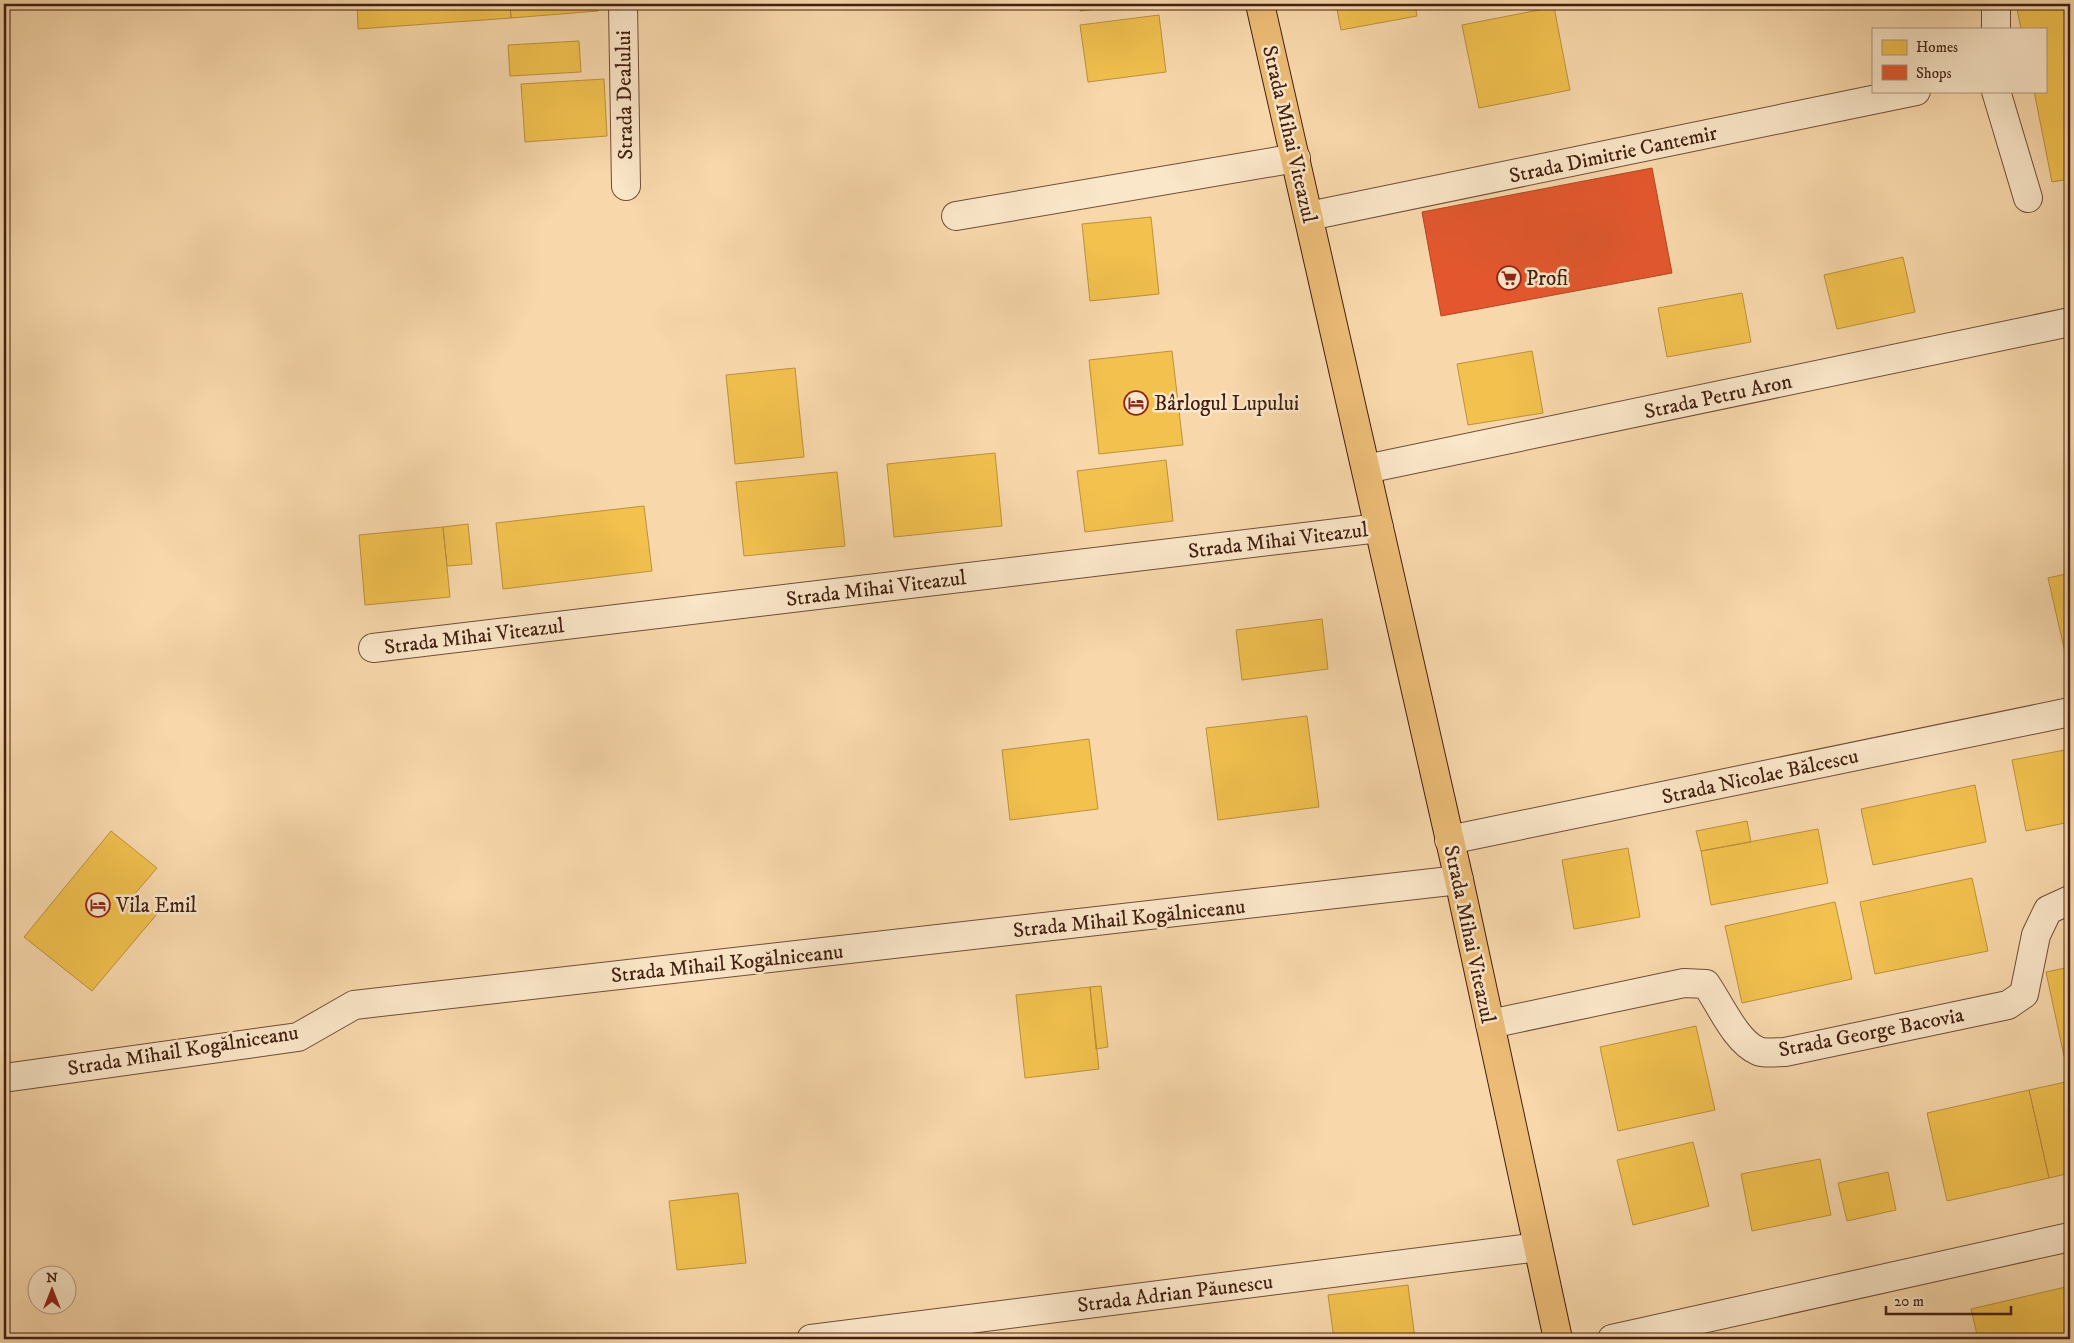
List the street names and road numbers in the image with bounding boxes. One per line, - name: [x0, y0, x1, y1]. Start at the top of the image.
- street label: Strada Dealului: [611, 30, 639, 160]
- street label: Strada Mihai Viteazul: [1256, 43, 1322, 226]
- street label: Strada Dimitrie Cantemir: [1507, 120, 1720, 190]
- street label: Strada Petru Aron: [1642, 369, 1795, 425]
- street label: Strada Mihai Viteazul: [1187, 517, 1370, 565]
- street label: Strada Mihai Viteazul: [785, 565, 968, 613]
- street label: Strada Mihai Viteazul: [383, 613, 566, 661]
- street label: Strada Nicolae Bălcescu: [1659, 743, 1861, 811]
- street label: Strada Mihai Viteazul: [1437, 843, 1501, 1026]
- street label: Strada Mihail Kogălniceanu: [1012, 894, 1247, 944]
- street label: Strada Mihail Kogălniceanu: [610, 939, 845, 989]
- street label: Strada George Bacovia: [1776, 1002, 1966, 1064]
- street label: Strada Mihail Kogălniceanu: [66, 1020, 300, 1082]
- street label: Strada Adrian Păunescu: [1076, 1269, 1274, 1319]

